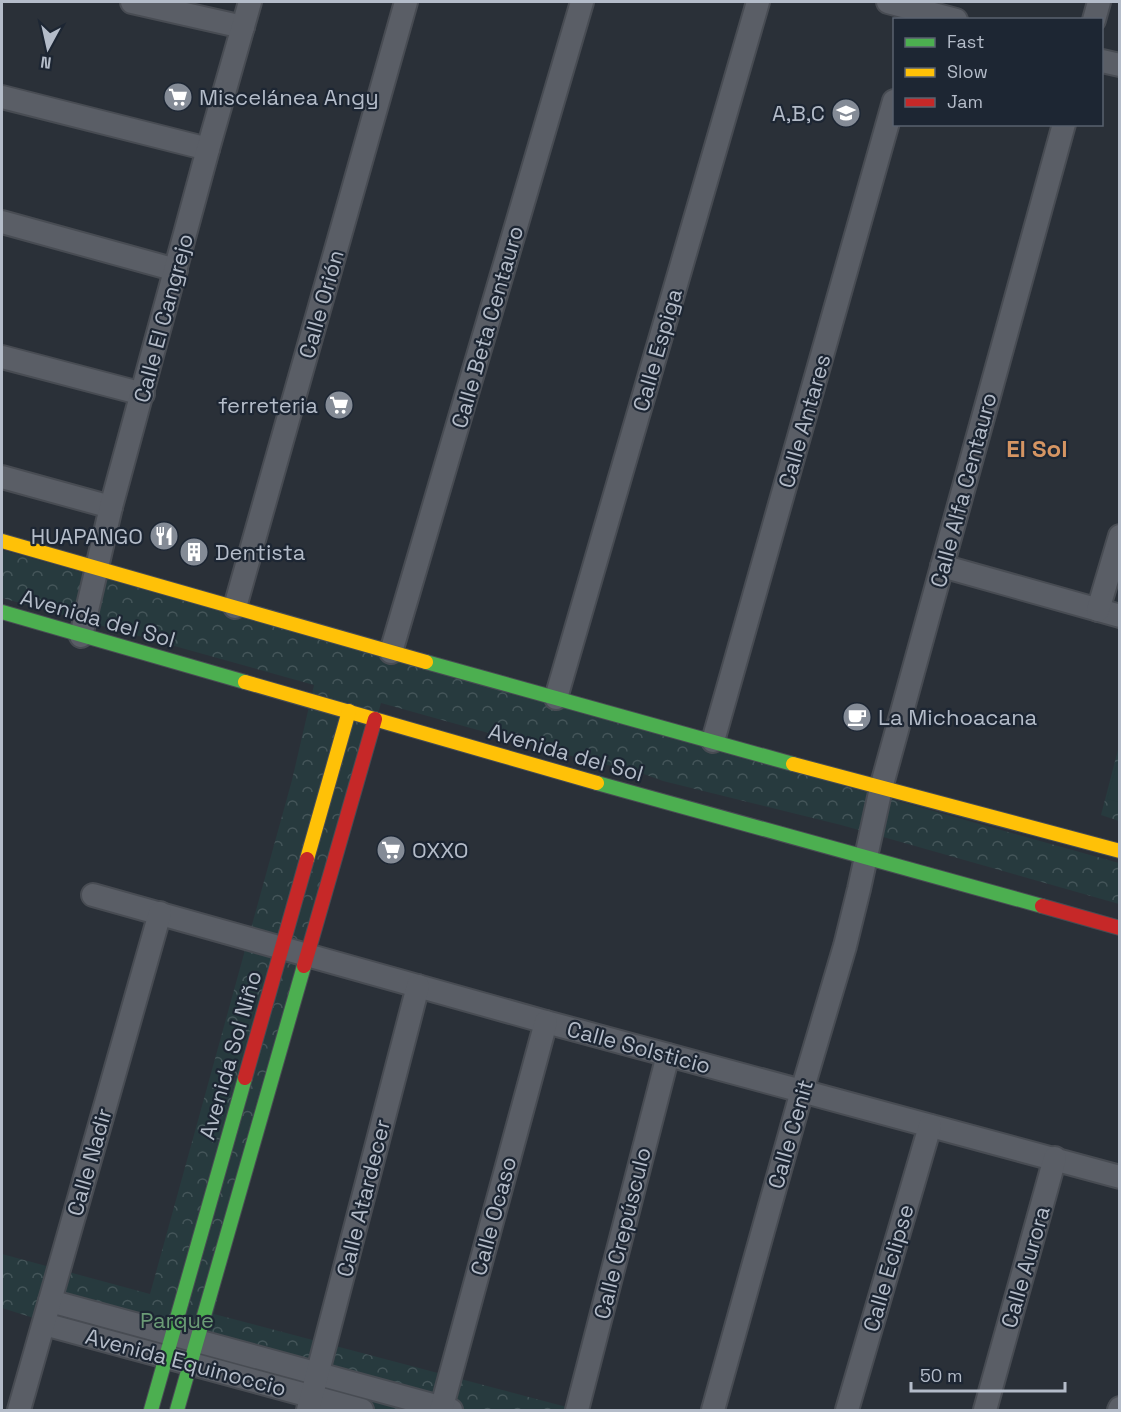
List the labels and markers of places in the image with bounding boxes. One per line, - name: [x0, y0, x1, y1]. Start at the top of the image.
- supermarket icon: Miscelánea Angy: [162, 81, 194, 113]
- place label: Miscelánea Angy: [199, 83, 379, 111]
- school or university icon: A,B,C: [830, 97, 862, 129]
- place label: A,B,C: [772, 99, 825, 127]
- supermarket icon: ferreteria: [323, 389, 355, 421]
- place label: ferreteria: [218, 391, 318, 419]
- restaurant icon: HUAPANGO: [148, 520, 180, 552]
- place label: HUAPANGO: [31, 522, 143, 550]
- building icon: Dentista: [178, 536, 210, 568]
- place label: Dentista: [215, 538, 306, 566]
- cafe icon: La Michoacana: [841, 701, 873, 733]
- place label: La Michoacana: [878, 703, 1038, 731]
- supermarket icon: OXXO: [375, 834, 407, 866]
- place label: OXXO: [412, 836, 468, 864]

